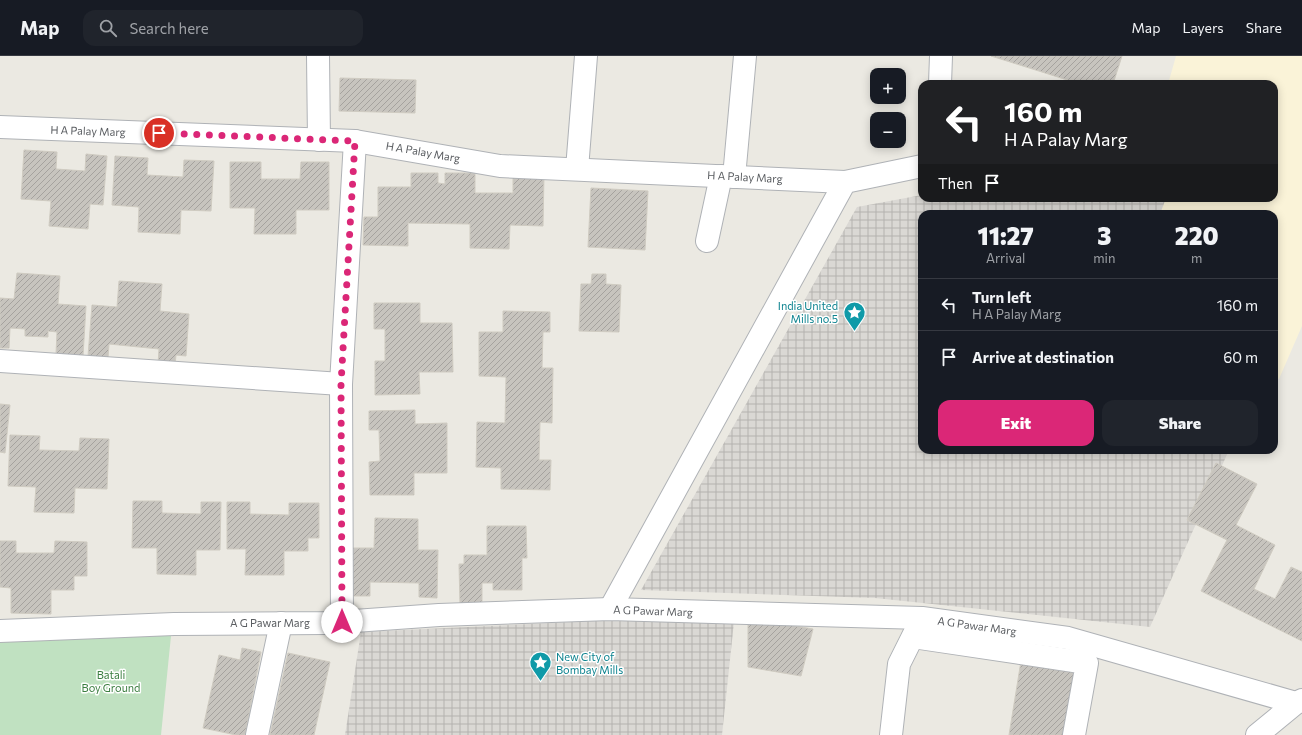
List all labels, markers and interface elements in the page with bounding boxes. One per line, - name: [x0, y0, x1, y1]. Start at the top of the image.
- search box: [83, 10, 363, 46]
- text: Map: [20, 16, 59, 39]
- icon: search: [97, 17, 119, 39]
- text: Search here: [129, 19, 209, 37]
- text: Map: [1132, 19, 1160, 36]
- text: Layers: [1182, 19, 1224, 36]
- text: Share: [1246, 19, 1282, 36]
- map controls: [870, 68, 906, 148]
- button: +: [870, 68, 906, 104]
- text: 160 m: [1004, 94, 1082, 128]
- icon: left: [938, 96, 990, 148]
- button: −: [870, 112, 906, 148]
- pin: [142, 116, 176, 150]
- icon: arrive: [148, 122, 170, 144]
- street label: H A Palay Marg: [50, 123, 126, 138]
- text: H A Palay Marg: [1004, 128, 1127, 150]
- street label: H A Palay Marg: [385, 139, 461, 164]
- street label: H A Palay Marg: [707, 168, 783, 185]
- icon: arrive: [981, 172, 1003, 194]
- text: Then: [938, 174, 973, 192]
- text: 11:27: [977, 221, 1034, 250]
- text: 3: [1097, 221, 1111, 250]
- text: 220: [1175, 221, 1219, 250]
- text: Arrival: [986, 250, 1025, 266]
- text: min: [1093, 250, 1115, 266]
- text: m: [1191, 250, 1202, 266]
- text: Turn left: [972, 288, 1031, 306]
- icon: left: [938, 294, 960, 316]
- text: 160 m: [1217, 296, 1258, 314]
- place label: India United Mills no.5: [778, 299, 838, 325]
- place icon: India United Mills no.5: [841, 299, 867, 332]
- text: H A Palay Marg: [972, 306, 1061, 322]
- icon: arrive: [938, 346, 960, 368]
- text: Arrive at destination: [972, 348, 1114, 366]
- text: 60 m: [1223, 348, 1258, 366]
- button: Exit: [938, 400, 1094, 446]
- button: Share: [1102, 400, 1258, 446]
- position arrow: [321, 601, 363, 643]
- street label: A G Pawar Marg: [613, 603, 693, 618]
- street label: A G Pawar Marg: [937, 614, 1018, 638]
- street label: A G Pawar Marg: [230, 616, 310, 629]
- place icon: New City of Bombay Mills: [527, 650, 553, 683]
- place label: New City of Bombay Mills: [556, 650, 623, 676]
- park label: Batali Boy Ground: [82, 668, 140, 694]

